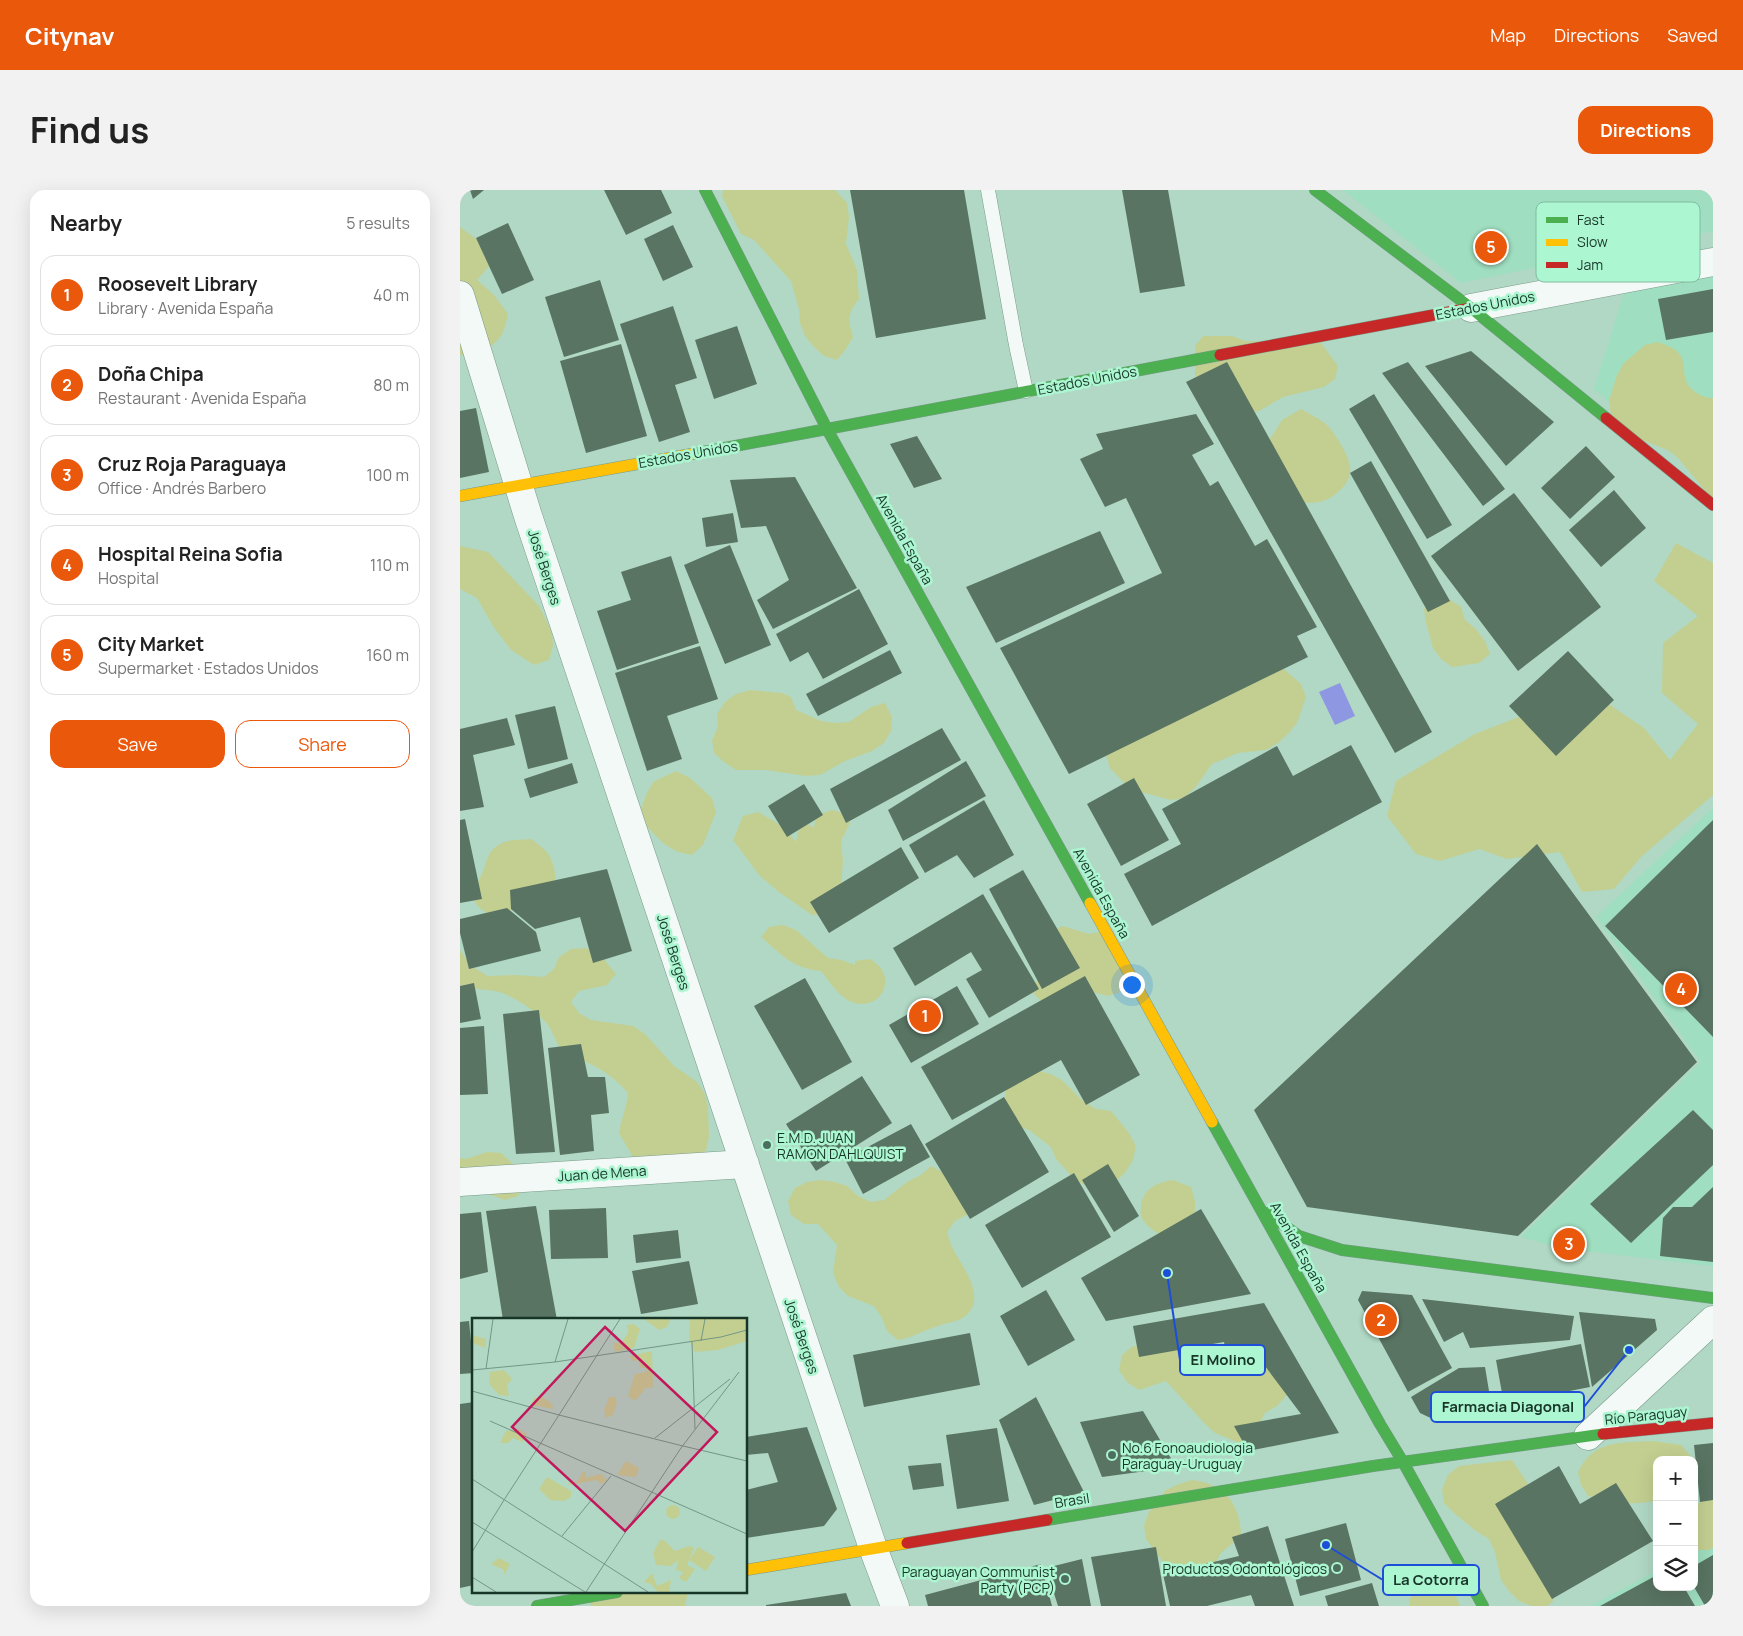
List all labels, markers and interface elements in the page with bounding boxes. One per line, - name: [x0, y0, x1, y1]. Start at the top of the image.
- text: Citynav: [25, 19, 115, 52]
- text: Map: [1490, 23, 1526, 47]
- text: Directions: [1554, 23, 1639, 47]
- text: Saved: [1667, 23, 1718, 47]
- text: Find us: [30, 106, 149, 154]
- button: Directions: [1578, 106, 1713, 154]
- legend: [1536, 202, 1700, 282]
- text: Nearby: [50, 209, 122, 237]
- text: Fast: [1577, 210, 1605, 229]
- text: 5 results: [346, 212, 410, 234]
- pin: 5: [1475, 228, 1507, 266]
- text: Slow: [1577, 232, 1608, 251]
- text: Jam: [1577, 255, 1603, 274]
- text: Roosevelt Library: [98, 271, 257, 297]
- text: 1: [63, 284, 71, 306]
- text: 40 m: [373, 284, 409, 306]
- street label: Estados Unidos: [1434, 286, 1536, 324]
- text: Library · Avenida España: [98, 297, 273, 319]
- text: Doña Chipa: [98, 361, 204, 387]
- street label: Estados Unidos: [1036, 361, 1138, 399]
- text: 2: [62, 374, 72, 396]
- text: 80 m: [373, 374, 409, 396]
- text: Restaurant · Avenida España: [98, 387, 306, 409]
- street label: Estados Unidos: [637, 436, 739, 472]
- text: Cruz Roja Paraguaya: [98, 451, 286, 477]
- text: 3: [62, 464, 72, 486]
- text: 100 m: [366, 464, 409, 486]
- text: Office · Andrés Barbero: [98, 477, 266, 499]
- street label: Avenida España: [872, 490, 938, 588]
- street label: José Berges: [524, 527, 566, 607]
- text: Hospital Reina Sofia: [98, 541, 283, 567]
- text: 4: [62, 554, 72, 576]
- text: 110 m: [370, 554, 409, 576]
- text: Hospital: [98, 567, 159, 589]
- text: City Market: [98, 631, 204, 657]
- text: 5: [62, 644, 72, 666]
- text: 160 m: [366, 644, 409, 666]
- text: Supermarket · Estados Unidos: [98, 657, 319, 679]
- button: Save: [50, 720, 225, 768]
- button: Share: [235, 720, 410, 768]
- street label: Avenida España: [1069, 844, 1135, 942]
- street label: José Berges: [653, 912, 695, 992]
- pin: 4: [1665, 970, 1697, 1008]
- your location: [1119, 972, 1145, 998]
- pin: 1: [909, 997, 941, 1035]
- place label: E.M.D. JUAN RAMON DAHLQUIST: [777, 1128, 904, 1163]
- marker: E.M.D. JUAN RAMON DAHLQUIST: [761, 1139, 773, 1151]
- street label: Juan de Mena: [557, 1160, 647, 1186]
- street label: Avenida España: [1266, 1198, 1332, 1296]
- pin: 3: [1553, 1225, 1585, 1263]
- street label: José Berges: [780, 1296, 824, 1376]
- pin: 2: [1365, 1301, 1397, 1339]
- inset map: [472, 1318, 748, 1594]
- callout: El Molino: [1180, 1345, 1265, 1375]
- text: El Molino: [1190, 1349, 1256, 1370]
- callout: Farmacia Diagonal: [1431, 1392, 1584, 1422]
- text: Farmacia Diagonal: [1442, 1396, 1574, 1417]
- street label: Río Paraguay: [1604, 1401, 1689, 1429]
- place label: No.6 Fonoaudiologia Paraguay-Uruguay: [1122, 1438, 1253, 1473]
- marker: No.6 Fonoaudiologia Paraguay-Uruguay: [1106, 1449, 1118, 1461]
- map controls: [1653, 1456, 1698, 1591]
- button: +: [1653, 1456, 1698, 1501]
- street label: Brasil: [1053, 1488, 1091, 1512]
- button: −: [1653, 1501, 1698, 1546]
- button: layers: [1653, 1546, 1698, 1591]
- place label: Productos Odontológicos: [1162, 1559, 1327, 1578]
- place label: Paraguayan Communist Party (PCP): [902, 1562, 1055, 1597]
- marker: Productos Odontológicos: [1331, 1562, 1343, 1574]
- callout: La Cotorra: [1383, 1565, 1479, 1595]
- text: La Cotorra: [1393, 1569, 1469, 1590]
- marker: Paraguayan Communist Party (PCP): [1059, 1573, 1071, 1585]

